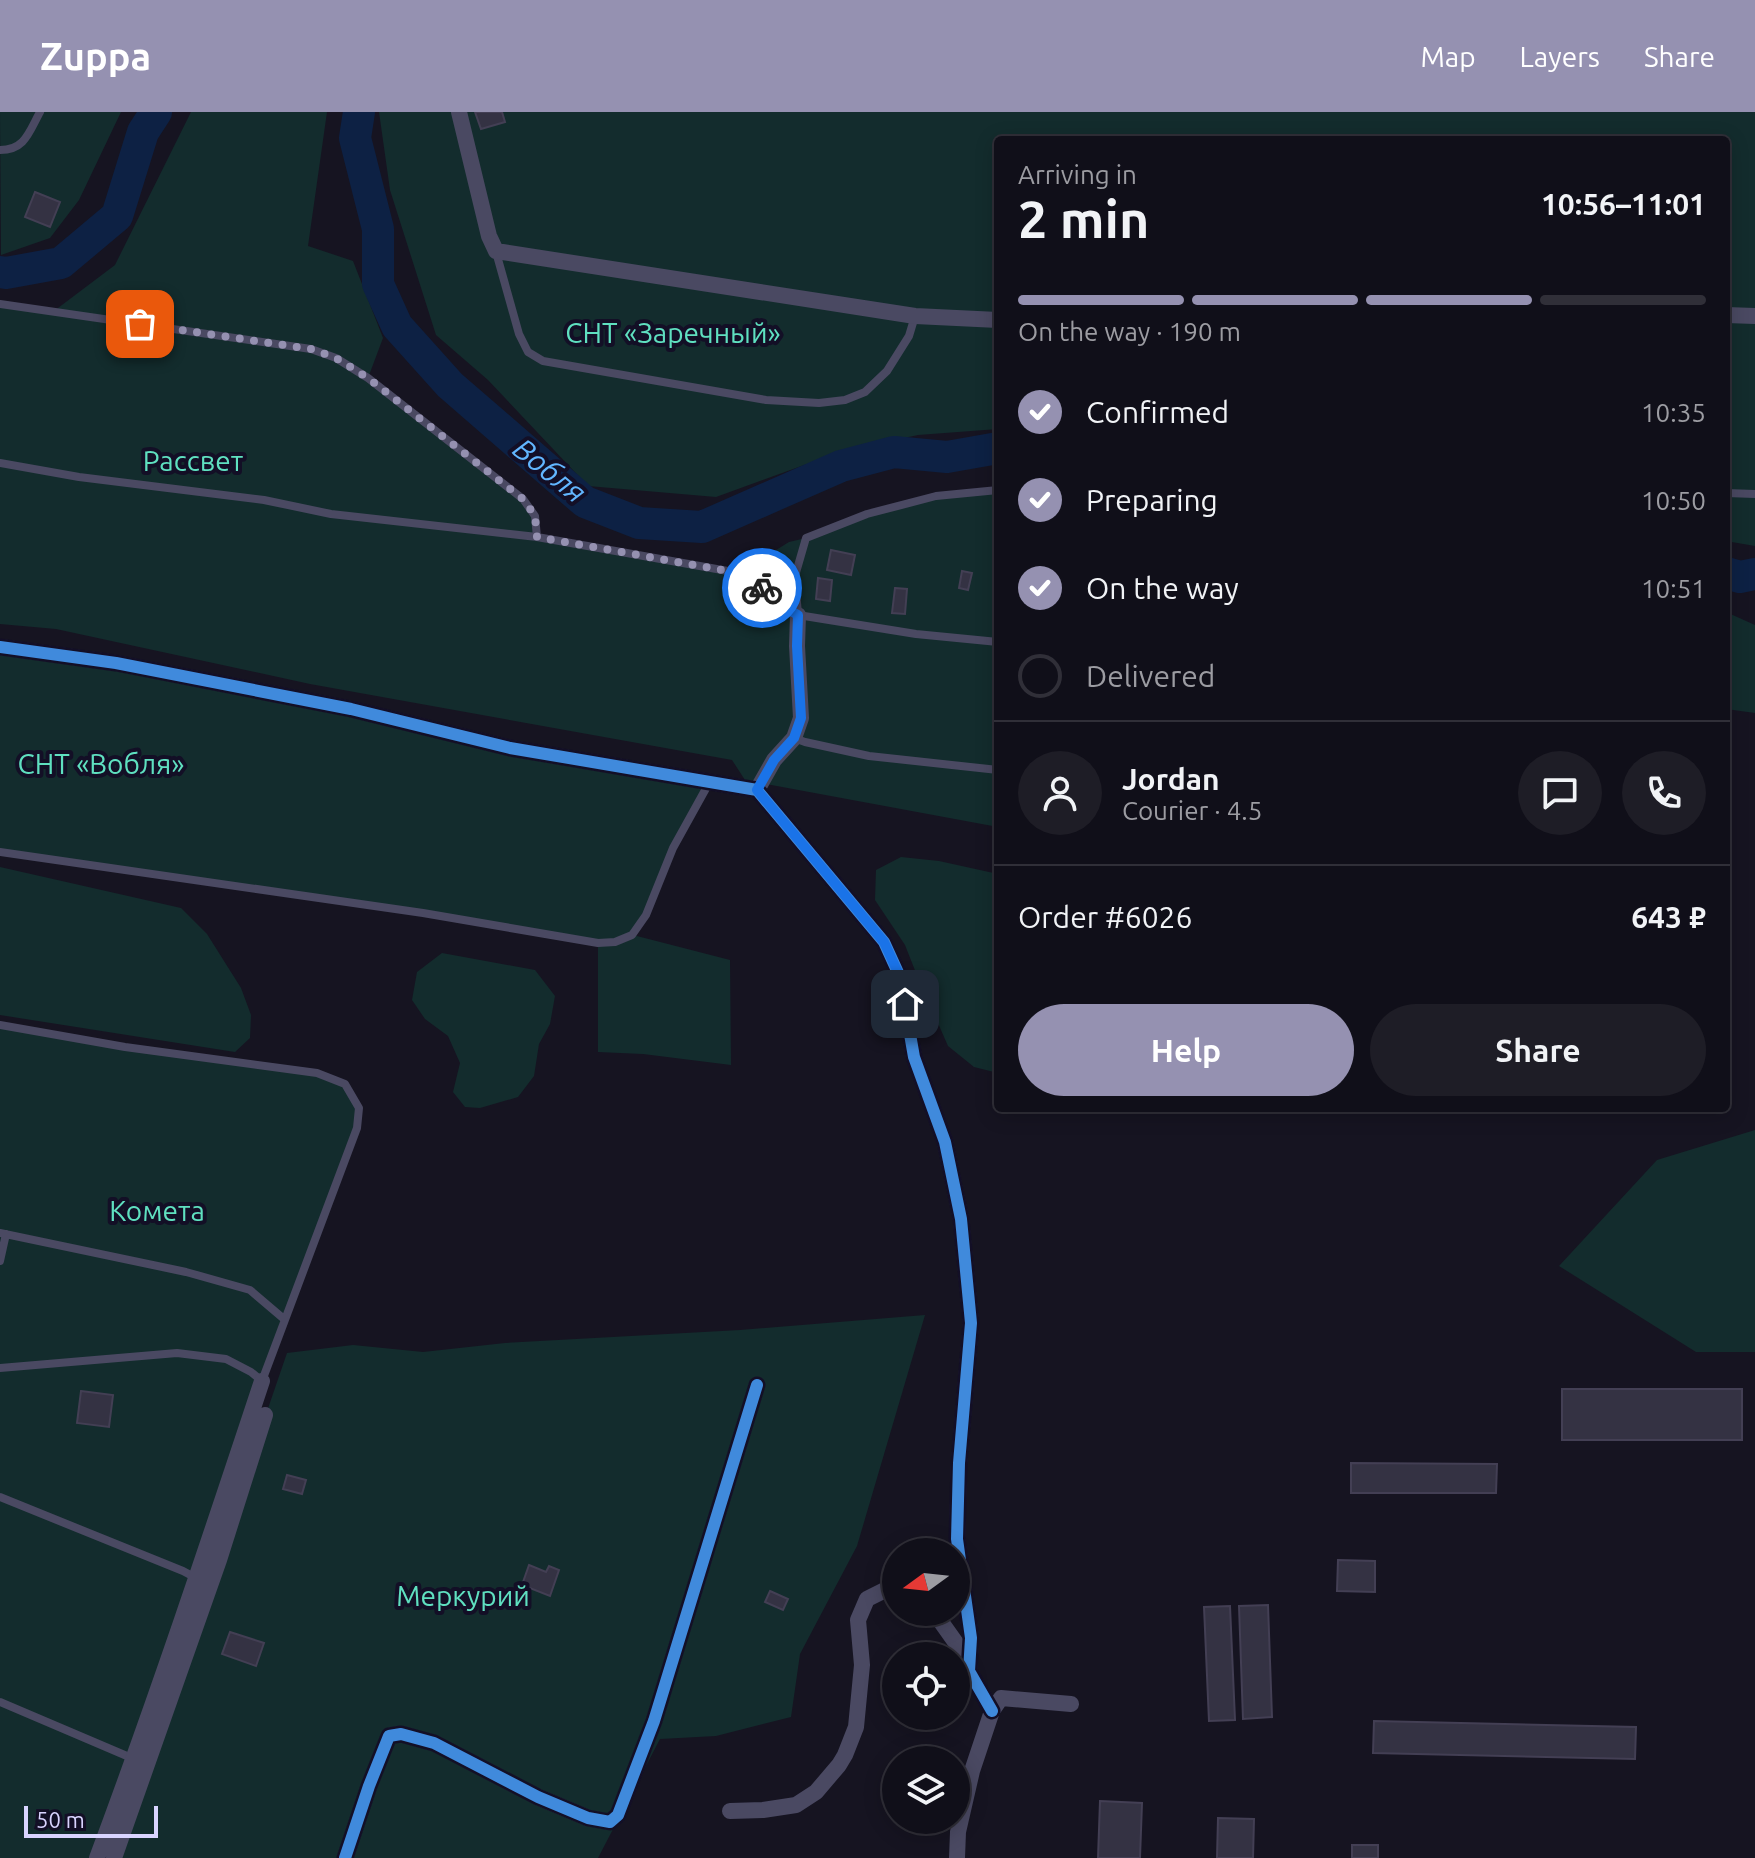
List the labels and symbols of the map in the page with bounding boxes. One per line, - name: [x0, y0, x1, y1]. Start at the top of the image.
- pin: [106, 290, 174, 358]
- park label: СНТ «Заречный»: [565, 317, 781, 348]
- water label: Вобля: [507, 431, 593, 509]
- park label: Рассвет: [143, 445, 244, 476]
- courier: [722, 548, 802, 628]
- park label: СНТ «Вобля»: [18, 748, 184, 779]
- pin: [871, 970, 939, 1038]
- park label: Комета: [109, 1195, 205, 1226]
- north arrow: [882, 1538, 970, 1626]
- park label: Меркурий: [396, 1580, 530, 1611]
- scale bar: [24, 1802, 158, 1838]

